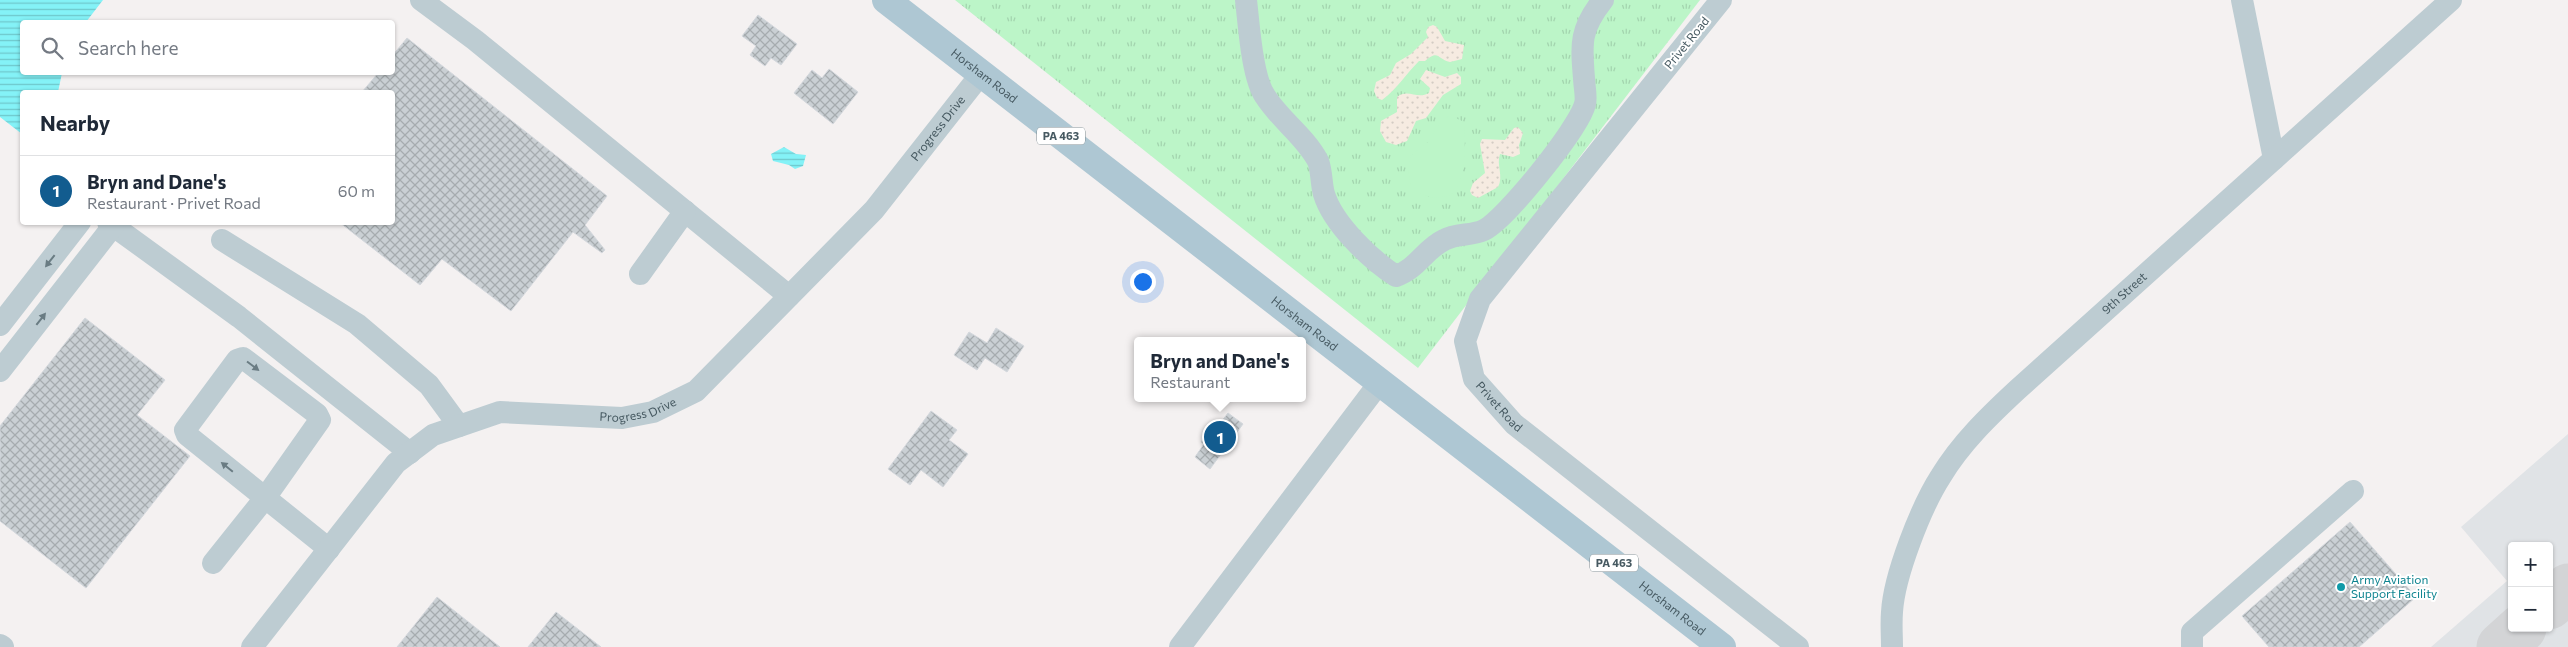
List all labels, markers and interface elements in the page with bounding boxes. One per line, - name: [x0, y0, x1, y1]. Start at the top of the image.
- street label: Privet Road: [1661, 13, 1711, 71]
- search box: [20, 20, 395, 75]
- icon: search: [38, 34, 66, 62]
- text: Search here: [78, 36, 178, 59]
- street label: Horsham Road: [949, 45, 1021, 105]
- street label: Progress Drive: [907, 93, 967, 163]
- text: Nearby: [40, 110, 110, 135]
- road number: PA 463: [1037, 128, 1085, 144]
- text: Bryn and Dane's: [87, 170, 226, 193]
- text: 1: [52, 181, 60, 200]
- text: 60 m: [338, 181, 375, 200]
- text: Restaurant · Privet Road: [87, 193, 261, 212]
- one-way arrow: [44, 254, 55, 267]
- your location: [1130, 269, 1156, 295]
- street label: 9th Street: [2098, 269, 2149, 317]
- street label: Horsham Road: [1269, 293, 1341, 353]
- one-way arrow: [35, 313, 46, 326]
- popup: [1134, 337, 1306, 402]
- text: Bryn and Dane's: [1150, 349, 1290, 372]
- one-way arrow: [246, 361, 260, 371]
- text: Restaurant: [1150, 372, 1230, 391]
- street label: Privet Road: [1473, 378, 1526, 434]
- street label: Progress Drive: [599, 394, 678, 425]
- pin: 1: [1204, 418, 1236, 456]
- one-way arrow: [221, 462, 234, 473]
- map controls: [2508, 542, 2553, 632]
- button: +: [2508, 542, 2553, 587]
- road number: PA 463: [1590, 554, 1638, 572]
- place label: Army Aviation Support Facility: [2351, 572, 2437, 600]
- street label: Horsham Road: [1637, 577, 1709, 638]
- marker: Army Aviation Support Facility: [2335, 581, 2347, 593]
- button: −: [2508, 587, 2553, 632]

